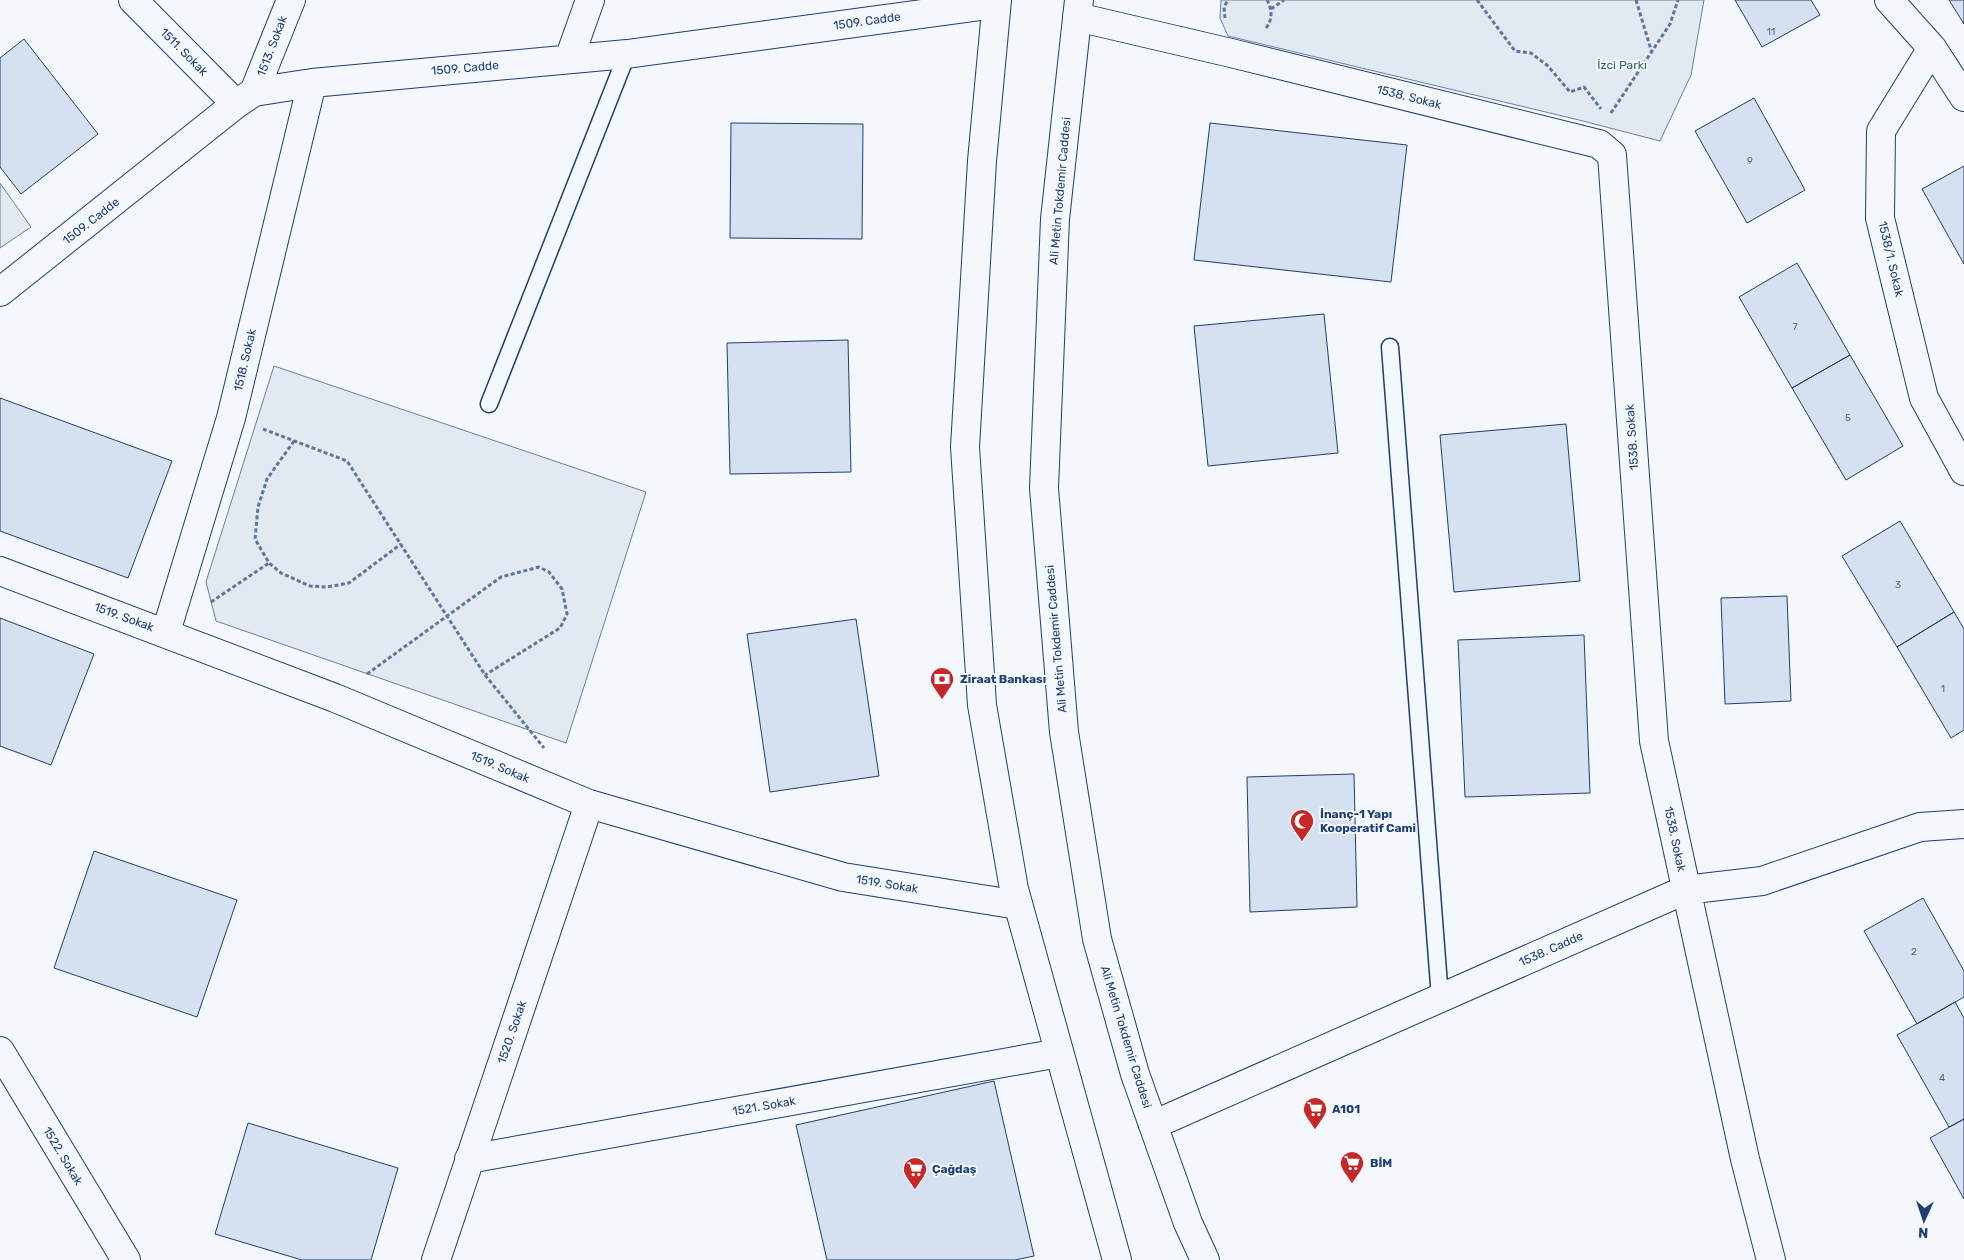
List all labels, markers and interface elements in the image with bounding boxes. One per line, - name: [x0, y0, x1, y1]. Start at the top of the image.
- street label: 1509. Cadde: [832, 9, 902, 33]
- street label: 1513. Sokak: [254, 13, 290, 78]
- street label: 1511. Sokak: [157, 25, 211, 79]
- house number: 11: [1767, 26, 1775, 38]
- street label: 1509. Cadde: [431, 58, 500, 78]
- park label: İzci Parkı: [1597, 58, 1647, 72]
- street label: 1538. Sokak: [1375, 82, 1444, 112]
- street label: Ali Metin Tokdemir Caddesi: [1047, 116, 1073, 266]
- house number: 9: [1747, 155, 1753, 167]
- street label: 1509. Cadde: [60, 194, 122, 247]
- street label: 1538/1. Sokak: [1876, 220, 1907, 299]
- house number: 7: [1792, 321, 1798, 333]
- street label: 1518. Sokak: [231, 326, 259, 393]
- street label: 1538. Sokak: [1623, 403, 1641, 471]
- house number: 5: [1845, 412, 1851, 424]
- street label: Ali Metin Tokdemir Caddesi: [1043, 564, 1069, 714]
- house number: 3: [1895, 579, 1901, 591]
- street label: 1519. Sokak: [92, 600, 157, 635]
- bank icon: Ziraat Bankası: [929, 666, 955, 700]
- place label: Ziraat Bankası: [960, 672, 1046, 686]
- house number: 1: [1941, 683, 1945, 695]
- street label: 1519. Sokak: [468, 748, 532, 786]
- street label: 1538. Sokak: [1661, 805, 1689, 874]
- place label: İnanç-1 Yapı Kooperatif Cami: [1320, 807, 1416, 835]
- mosque icon: İnanç-1 Yapı Kooperatif Cami: [1289, 808, 1315, 842]
- street label: 1519. Sokak: [855, 872, 920, 896]
- street label: 1538. Cadde: [1517, 929, 1585, 969]
- house number: 2: [1911, 946, 1917, 958]
- street label: Ali Metin Tokdemir Caddesi: [1098, 964, 1154, 1110]
- street label: 1520. Sokak: [495, 998, 530, 1065]
- house number: 4: [1939, 1072, 1945, 1084]
- street label: 1521. Sokak: [731, 1093, 797, 1118]
- supermarket icon: A101: [1302, 1096, 1328, 1130]
- place label: A101: [1332, 1102, 1360, 1116]
- street label: 1522. Sokak: [40, 1124, 86, 1188]
- supermarket icon: BİM: [1339, 1150, 1365, 1184]
- supermarket icon: Çağdaş: [902, 1156, 928, 1190]
- place label: BİM: [1370, 1156, 1392, 1170]
- place label: Çağdaş: [932, 1162, 977, 1176]
- north arrow: [1899, 1195, 1949, 1245]
- text: N: [1918, 1224, 1929, 1241]

